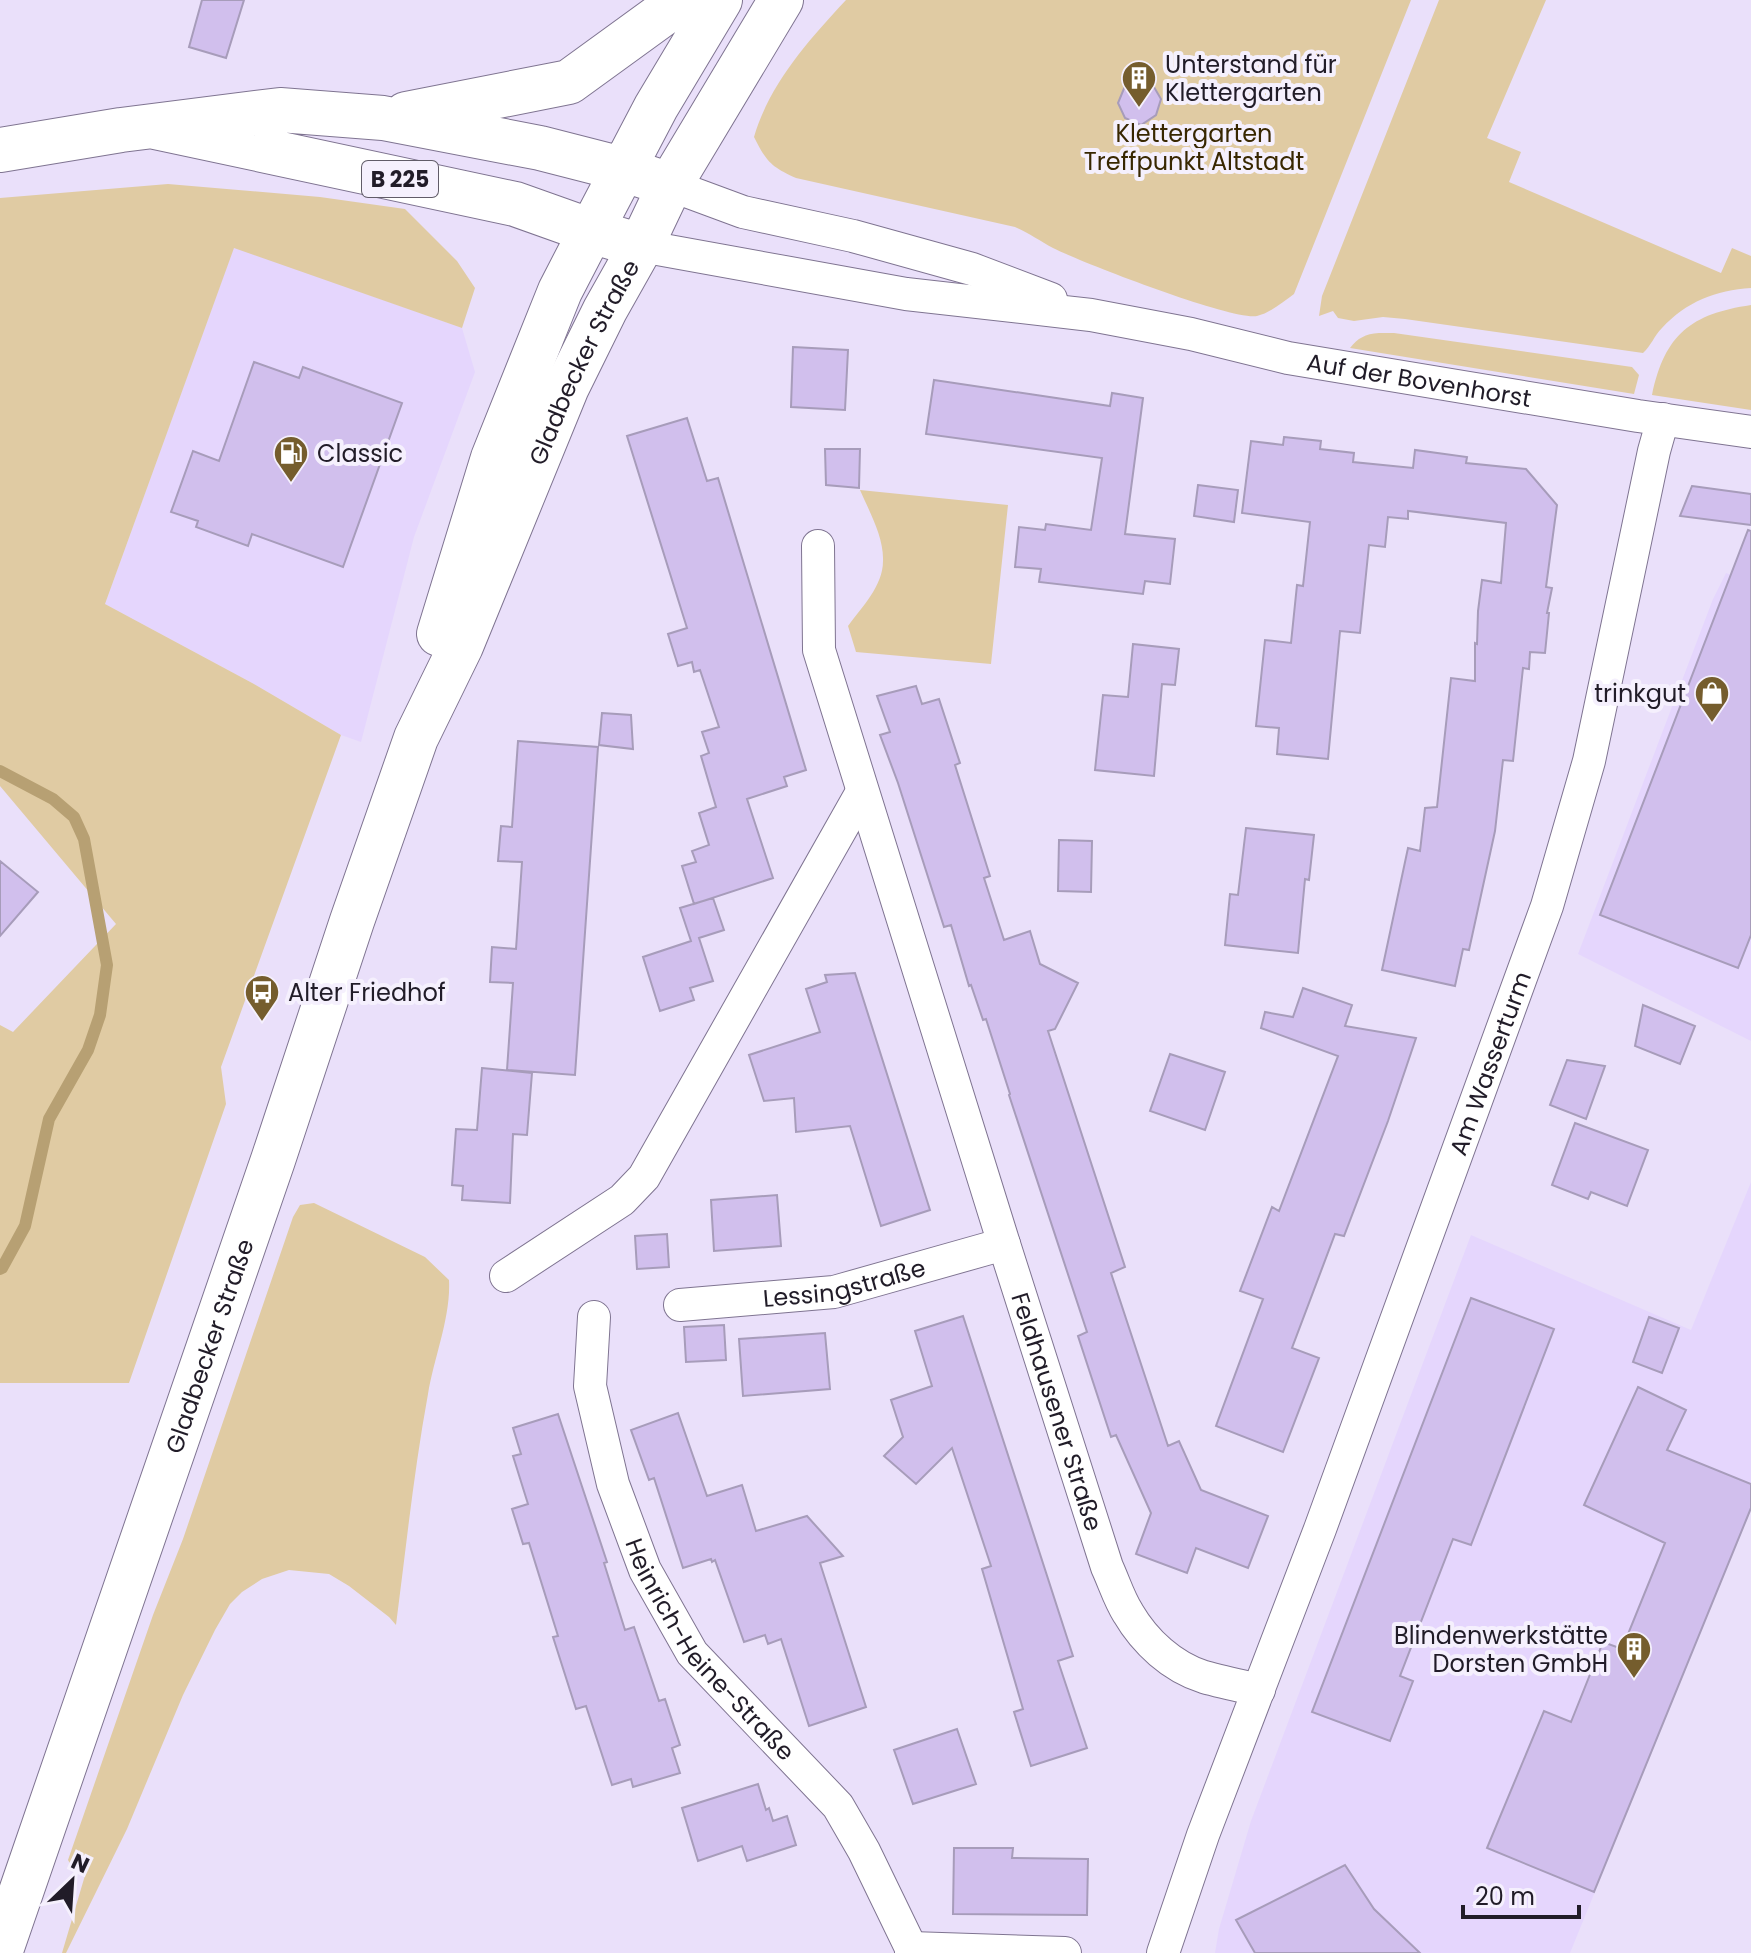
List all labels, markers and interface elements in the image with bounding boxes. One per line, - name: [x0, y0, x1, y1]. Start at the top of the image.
- place label: Unterstand für Klettergarten: [1165, 48, 1337, 109]
- building icon: Unterstand für Klettergarten: [1120, 59, 1158, 109]
- park label: Klettergarten Treffpunkt Altstadt: [1084, 117, 1304, 178]
- road number: B 225: [362, 161, 438, 197]
- street label: Gladbecker Straße: [520, 253, 647, 470]
- street label: Auf der Bovenhorst: [1304, 345, 1534, 415]
- fuel station icon: Classic: [272, 434, 310, 484]
- place label: Classic: [317, 437, 403, 470]
- shop icon: trinkgut: [1693, 674, 1731, 724]
- place label: trinkgut: [1594, 677, 1686, 710]
- street label: Am Wasserturm: [1441, 966, 1538, 1160]
- bus stop icon: Alter Friedhof: [243, 973, 281, 1023]
- place label: Alter Friedhof: [288, 976, 446, 1009]
- street label: Gladbecker Straße: [157, 1234, 261, 1458]
- street label: Lessingstraße: [762, 1251, 929, 1314]
- street label: Feldhausener Straße: [1004, 1288, 1111, 1535]
- street label: Heinrich-Heine-Straße: [618, 1533, 802, 1768]
- place label: Blindenwerkstätte Dorsten GmbH: [1394, 1619, 1608, 1680]
- building icon: Blindenwerkstätte Dorsten GmbH: [1615, 1630, 1653, 1680]
- north arrow: [32, 1841, 112, 1921]
- text: N: [66, 1846, 94, 1881]
- scale bar: [1463, 1869, 1579, 1919]
- text: 20 m: [1475, 1880, 1535, 1913]

